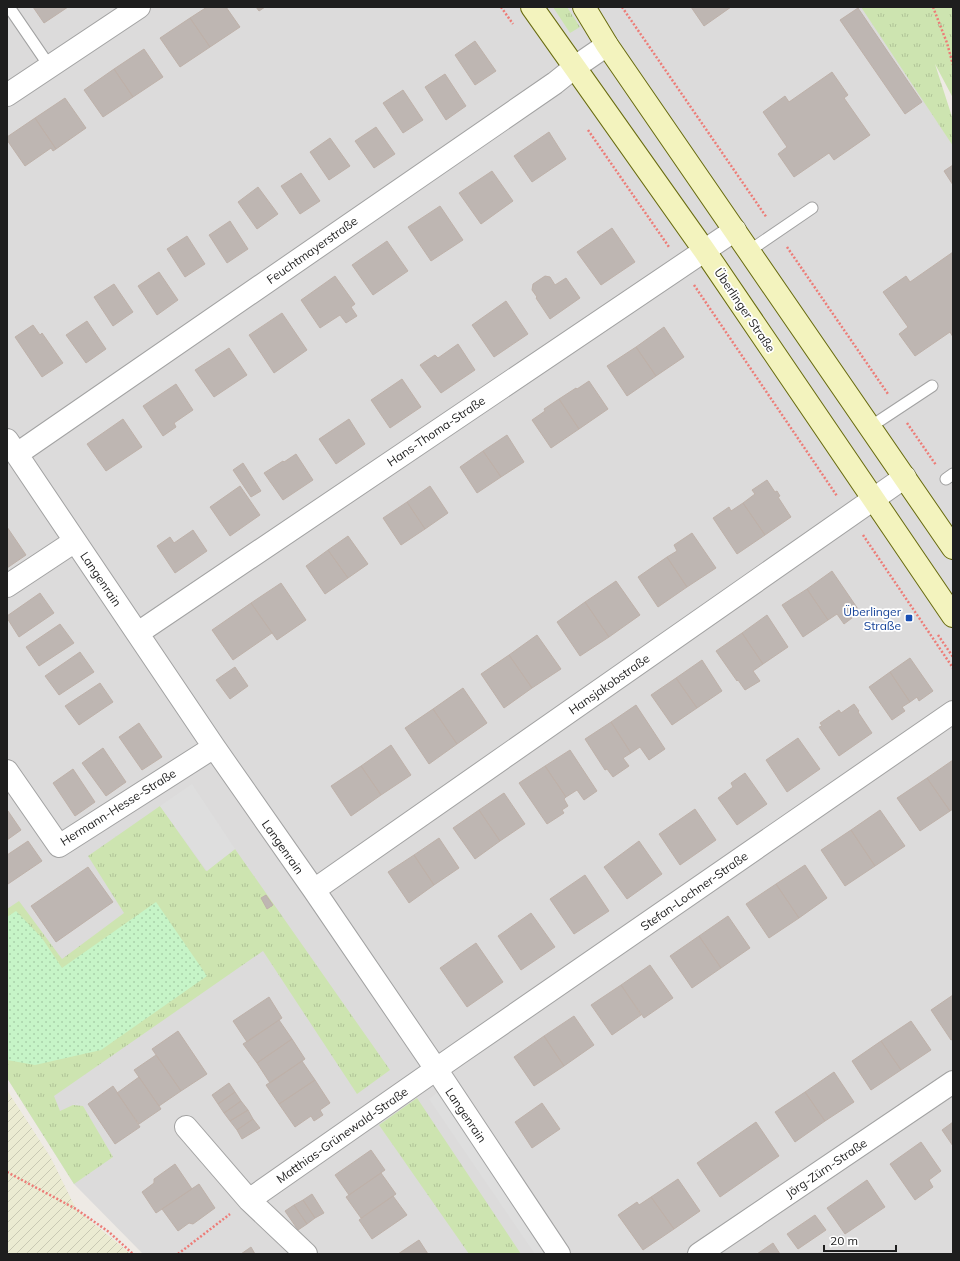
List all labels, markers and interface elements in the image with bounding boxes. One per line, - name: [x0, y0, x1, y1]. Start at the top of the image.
- street label: Feuchtmayerstraße: [264, 213, 360, 287]
- street label: Überlinger Straße: [711, 265, 779, 355]
- street label: Hans-Thoma-Straße: [384, 393, 488, 469]
- street label: Langenrain: [77, 549, 125, 609]
- place label: Überlinger Straße: [843, 604, 902, 633]
- marker: Überlinger Straße: [904, 613, 914, 623]
- street label: Hansjakobstraße: [566, 651, 652, 717]
- street label: Hermann-Hesse-Straße: [57, 765, 179, 849]
- street label: Langenrain: [259, 817, 307, 877]
- street label: Stefan-Lochner-Straße: [637, 848, 751, 934]
- street label: Matthias-Grünewald-Straße: [273, 1084, 411, 1186]
- street label: Langenrain: [442, 1085, 490, 1145]
- street label: Jörg-Zürn-Straße: [782, 1135, 870, 1201]
- scale bar: [824, 1227, 896, 1253]
- text: 20 m: [830, 1233, 858, 1248]

